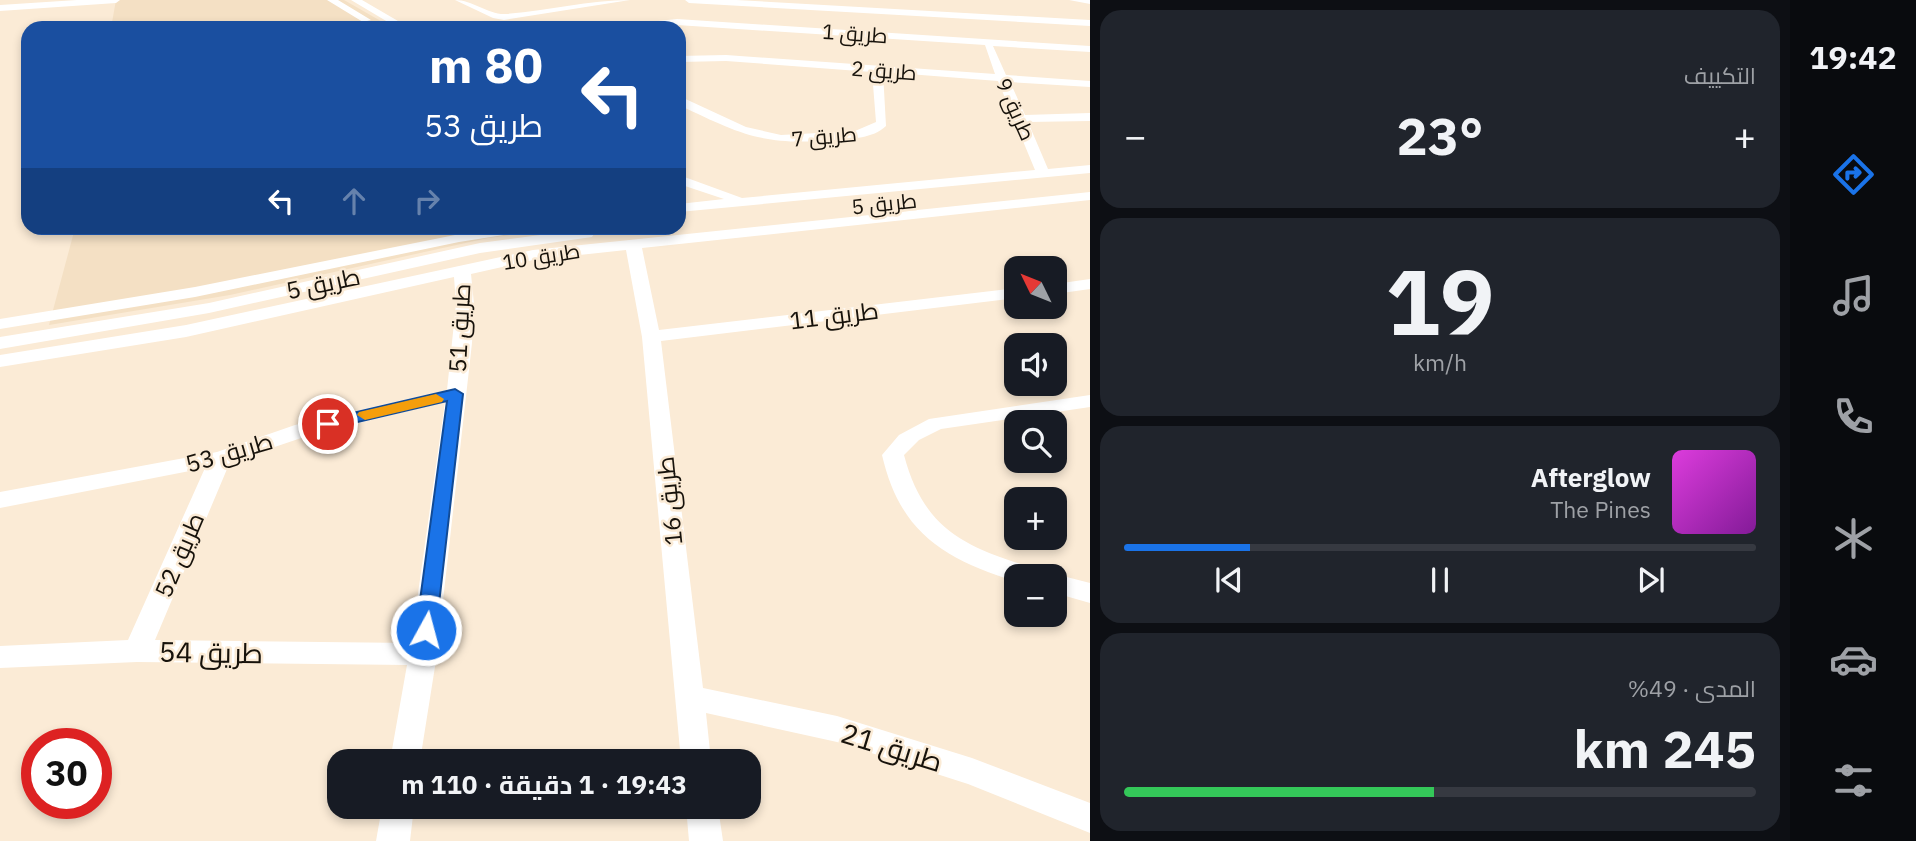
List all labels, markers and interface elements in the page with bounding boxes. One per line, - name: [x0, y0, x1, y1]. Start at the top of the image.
- street label: طريق 1: [821, 17, 889, 49]
- text: 80 m: [429, 33, 543, 96]
- text: 19:42: [1809, 36, 1897, 78]
- icon: left: [567, 49, 658, 140]
- street label: طريق 2: [850, 54, 918, 86]
- text: التكييف: [1684, 60, 1756, 90]
- street label: طريق 9: [990, 73, 1042, 145]
- text: 23°: [1397, 102, 1483, 169]
- text: طريق 53: [424, 104, 543, 146]
- text: −: [1124, 111, 1147, 160]
- text: +: [1733, 111, 1756, 160]
- street label: طريق 7: [790, 119, 858, 153]
- icon: directions: [1829, 150, 1878, 199]
- icon: left: [262, 182, 300, 220]
- icon: ahead: [335, 182, 373, 220]
- icon: right: [408, 182, 446, 220]
- street label: طريق 5: [850, 186, 918, 220]
- street label: طريق 10: [500, 236, 582, 276]
- text: 19: [1385, 242, 1495, 360]
- north arrow: [1004, 256, 1068, 318]
- map controls: [1004, 256, 1067, 627]
- street label: طريق 5: [283, 260, 363, 306]
- icon: music: [1829, 271, 1878, 320]
- street label: طريق 51: [441, 283, 477, 373]
- street label: طريق 11: [788, 294, 880, 336]
- button: sound: [1004, 333, 1067, 396]
- text: km/h: [1413, 347, 1467, 377]
- icon: phone: [1829, 392, 1878, 441]
- pin: [298, 394, 358, 454]
- icon: arrive: [309, 405, 347, 443]
- button: search: [1004, 410, 1067, 473]
- street label: طريق 53: [182, 424, 276, 480]
- street label: طريق 16: [648, 455, 690, 547]
- text: Afterglow: [1531, 460, 1651, 494]
- button: +: [1004, 487, 1067, 550]
- text: The Pines: [1550, 494, 1651, 524]
- street label: طريق 52: [147, 508, 211, 602]
- icon: climate: [1829, 514, 1878, 563]
- icon: previous: [1210, 561, 1248, 599]
- icon: pause: [1421, 561, 1459, 599]
- icon: next: [1632, 561, 1670, 599]
- button: −: [1004, 564, 1067, 627]
- position arrow: [389, 593, 463, 667]
- street label: طريق 54: [159, 633, 263, 671]
- icon: car: [1829, 635, 1878, 684]
- text: المدى · 49%: [1628, 673, 1756, 703]
- street label: طريق 21: [837, 714, 947, 780]
- text: 245 km: [1574, 715, 1756, 782]
- speed limit sign: 30: [21, 728, 112, 819]
- icon: filters: [1829, 756, 1878, 805]
- text: 19:43 · 1 دقيقة · 110 m: [401, 767, 687, 801]

